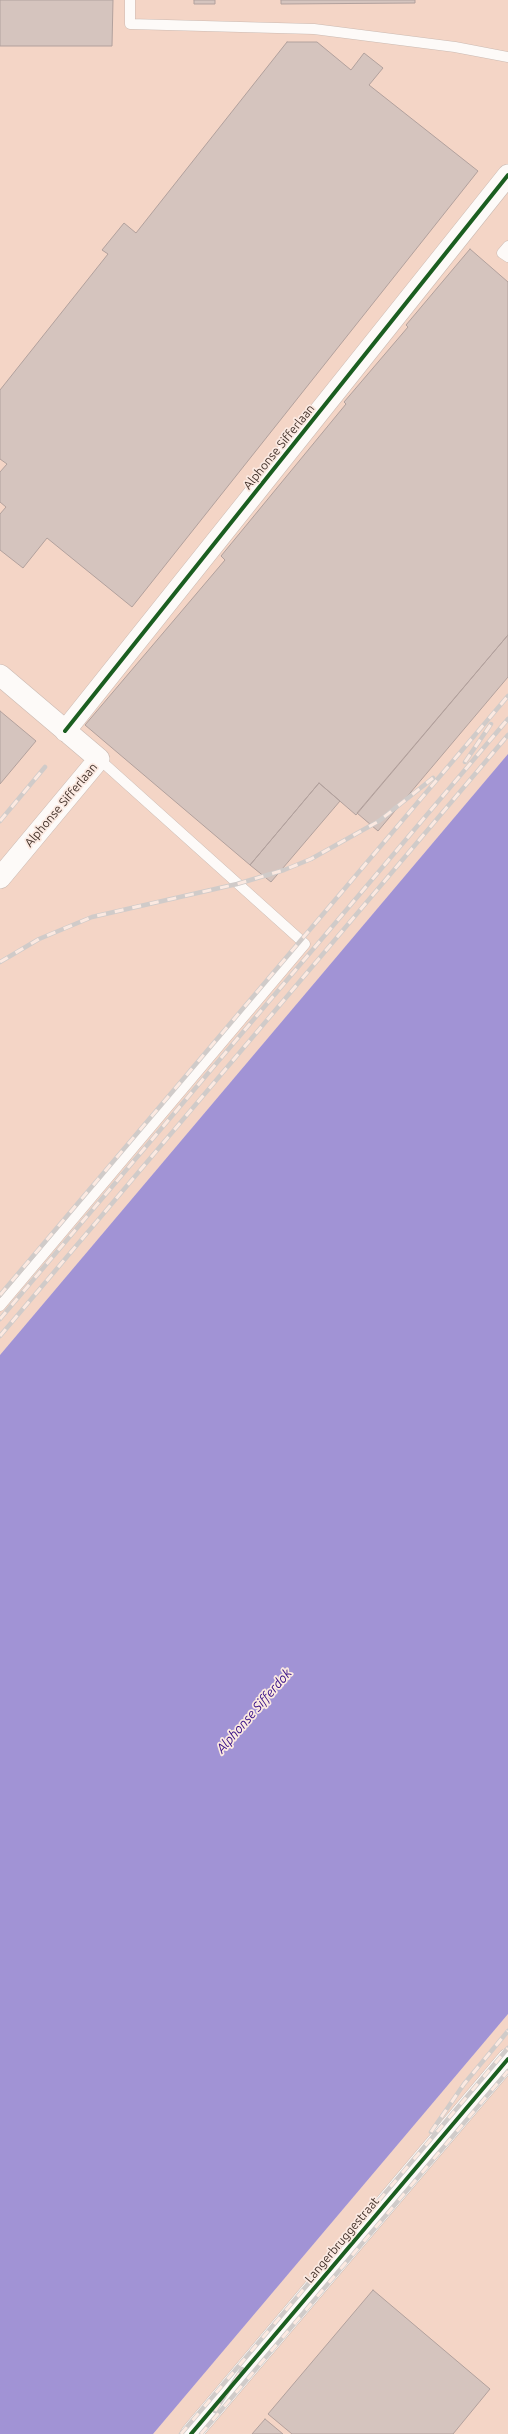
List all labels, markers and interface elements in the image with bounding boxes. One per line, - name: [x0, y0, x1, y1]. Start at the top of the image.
- street label: Alphonse Sifferlaan: [240, 402, 318, 492]
- street label: Alphonse Sifferlaan: [22, 760, 100, 850]
- water label: Alphonse Sifferdok: [213, 1666, 295, 1756]
- street label: Langerbruggestraat: [302, 2194, 382, 2286]

